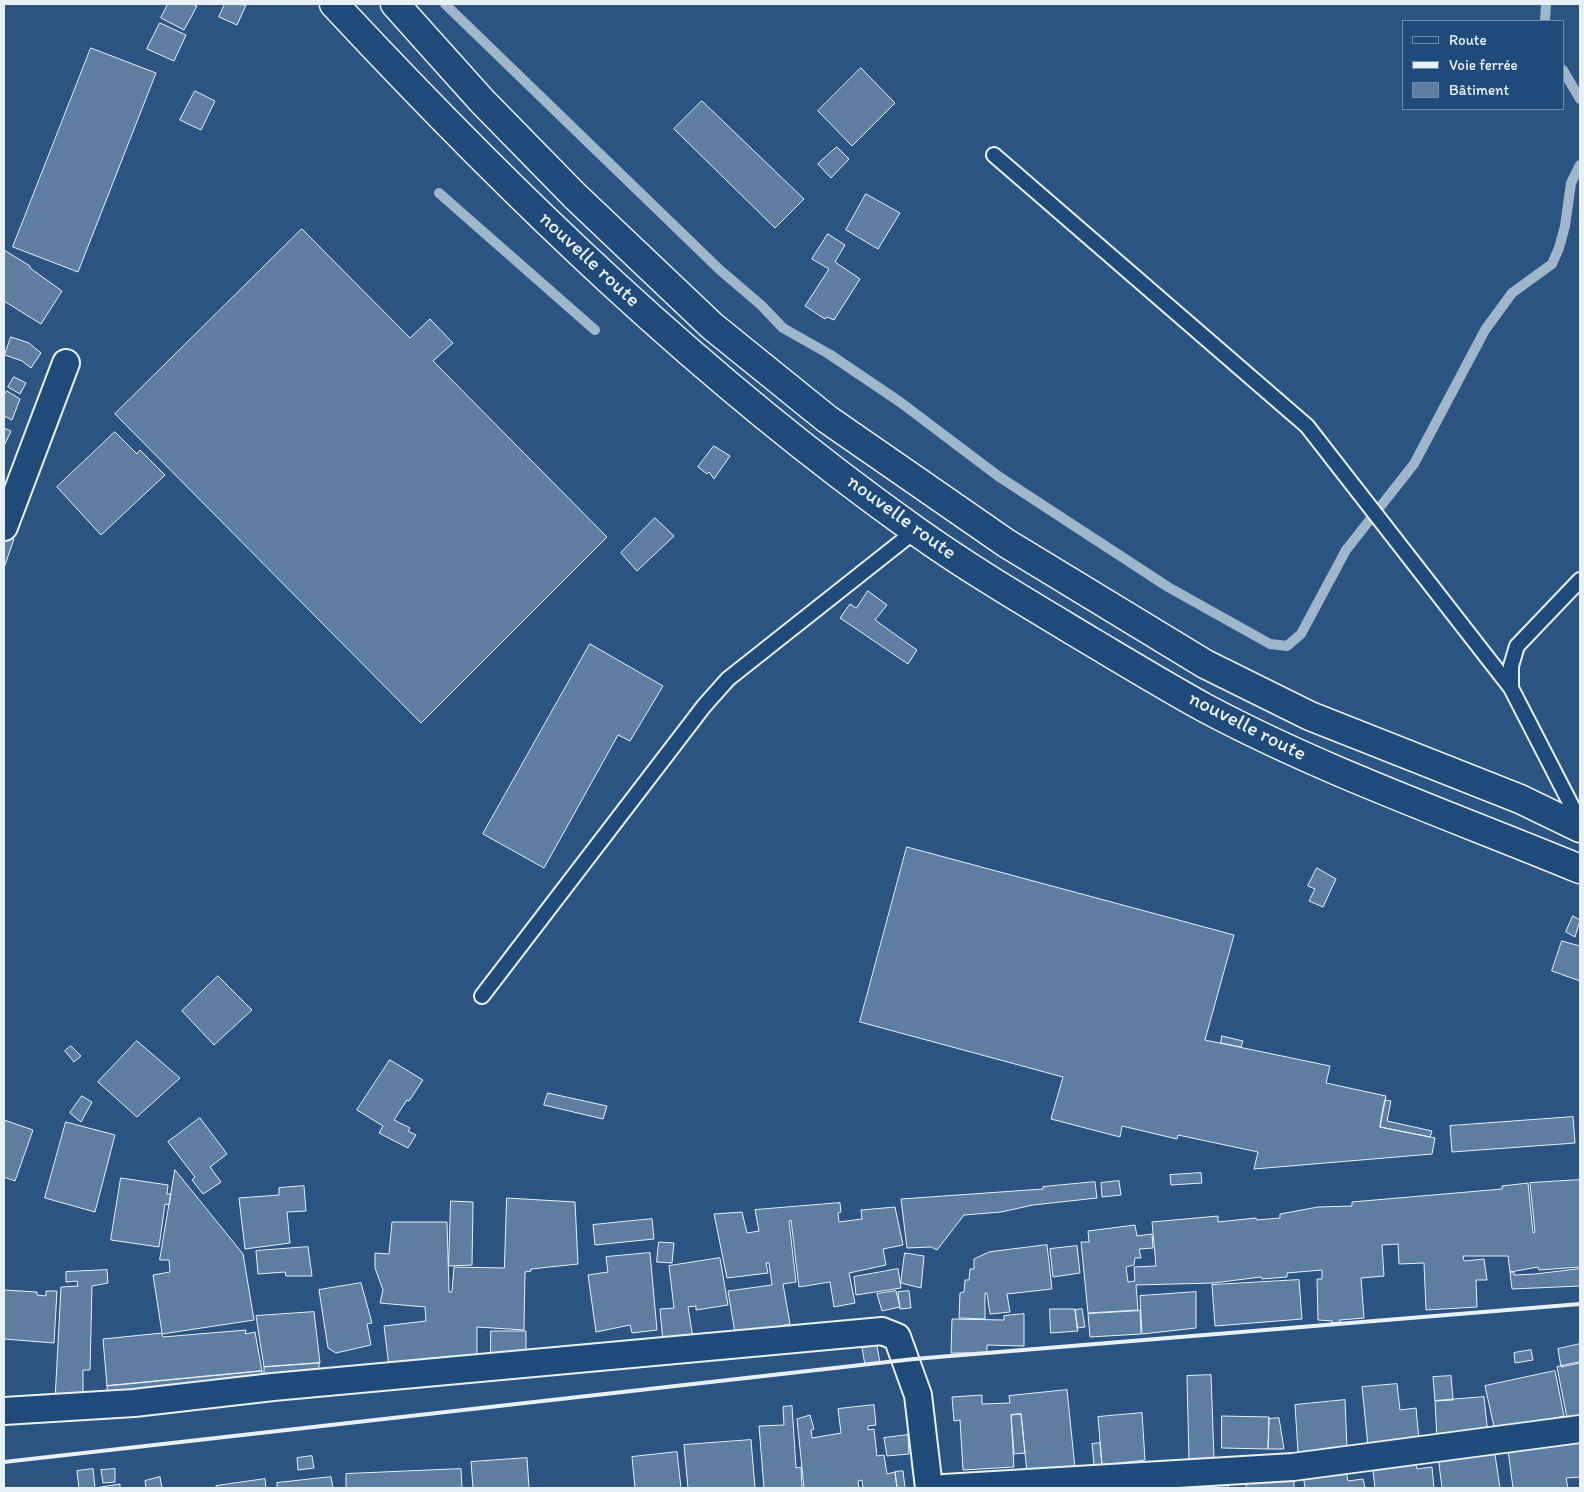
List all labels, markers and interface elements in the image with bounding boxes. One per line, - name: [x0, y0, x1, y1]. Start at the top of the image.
- legend: [1402, 20, 1564, 110]
- text: Route: [1449, 31, 1487, 49]
- text: Voie ferrée: [1449, 56, 1518, 74]
- text: Bâtiment: [1449, 81, 1509, 99]
- street label: nouvelle route: [533, 207, 645, 313]
- street label: nouvelle route: [841, 470, 961, 566]
- street label: nouvelle route: [1184, 686, 1310, 768]

